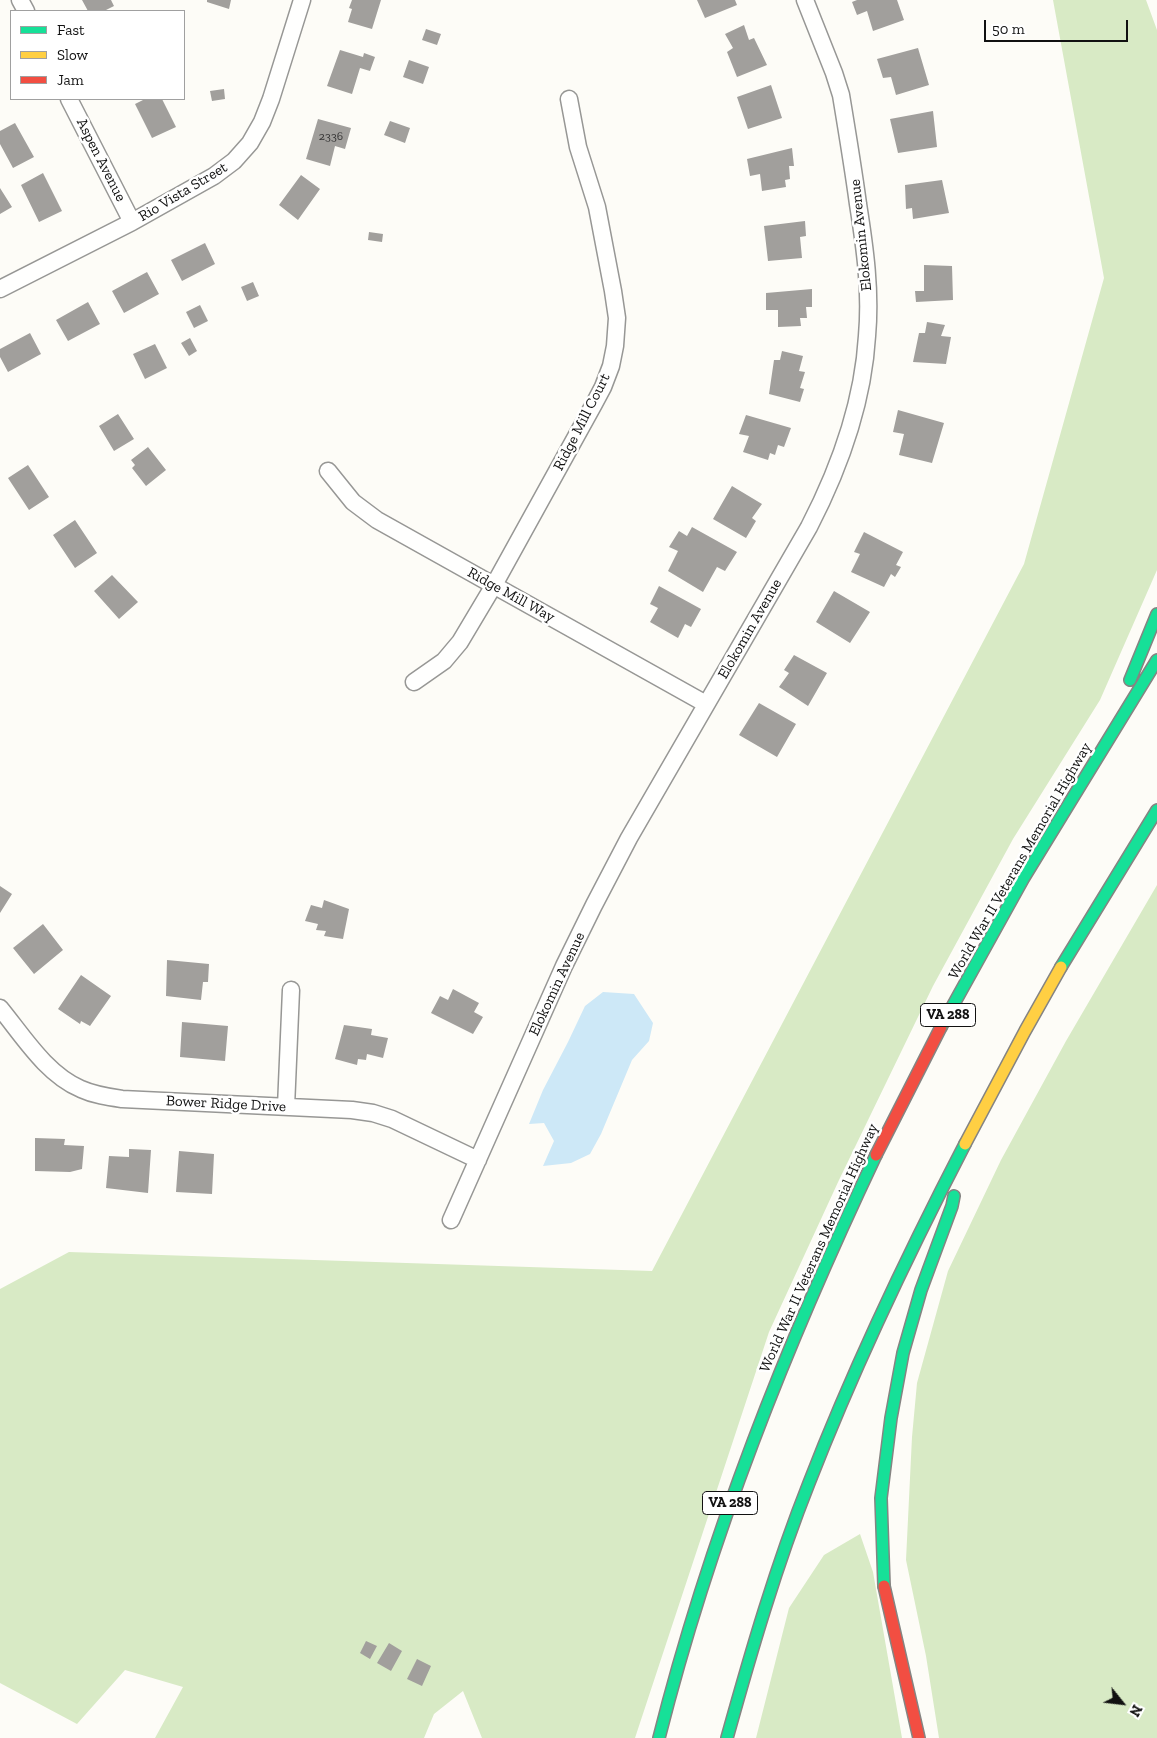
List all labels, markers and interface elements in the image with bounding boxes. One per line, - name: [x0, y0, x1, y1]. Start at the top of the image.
- legend: [10, 10, 185, 100]
- scale bar: [987, 10, 1131, 42]
- text: 50 m: [992, 20, 1025, 38]
- text: Fast: [57, 21, 85, 39]
- text: Slow: [57, 46, 88, 64]
- text: Jam: [57, 71, 84, 89]
- street label: Aspen Avenue: [72, 115, 130, 205]
- house number: 2336: [319, 130, 343, 144]
- street label: Rio Vista Street: [135, 158, 231, 226]
- street label: Elokomin Avenue: [846, 178, 876, 292]
- street label: Ridge Mill Court: [550, 370, 614, 474]
- street label: Ridge Mill Way: [464, 564, 558, 626]
- street label: Elokomin Avenue: [714, 576, 786, 682]
- street label: World War II Veterans Memorial Highway: [945, 739, 1095, 983]
- street label: Elokomin Avenue: [525, 929, 589, 1039]
- road number: VA 288: [920, 1004, 976, 1026]
- street label: Bower Ridge Drive: [165, 1092, 287, 1116]
- street label: World War II Veterans Memorial Highway: [756, 1121, 882, 1375]
- road number: VA 288: [702, 1492, 758, 1515]
- north arrow: [1097, 1678, 1147, 1728]
- text: N: [1126, 1702, 1146, 1719]

